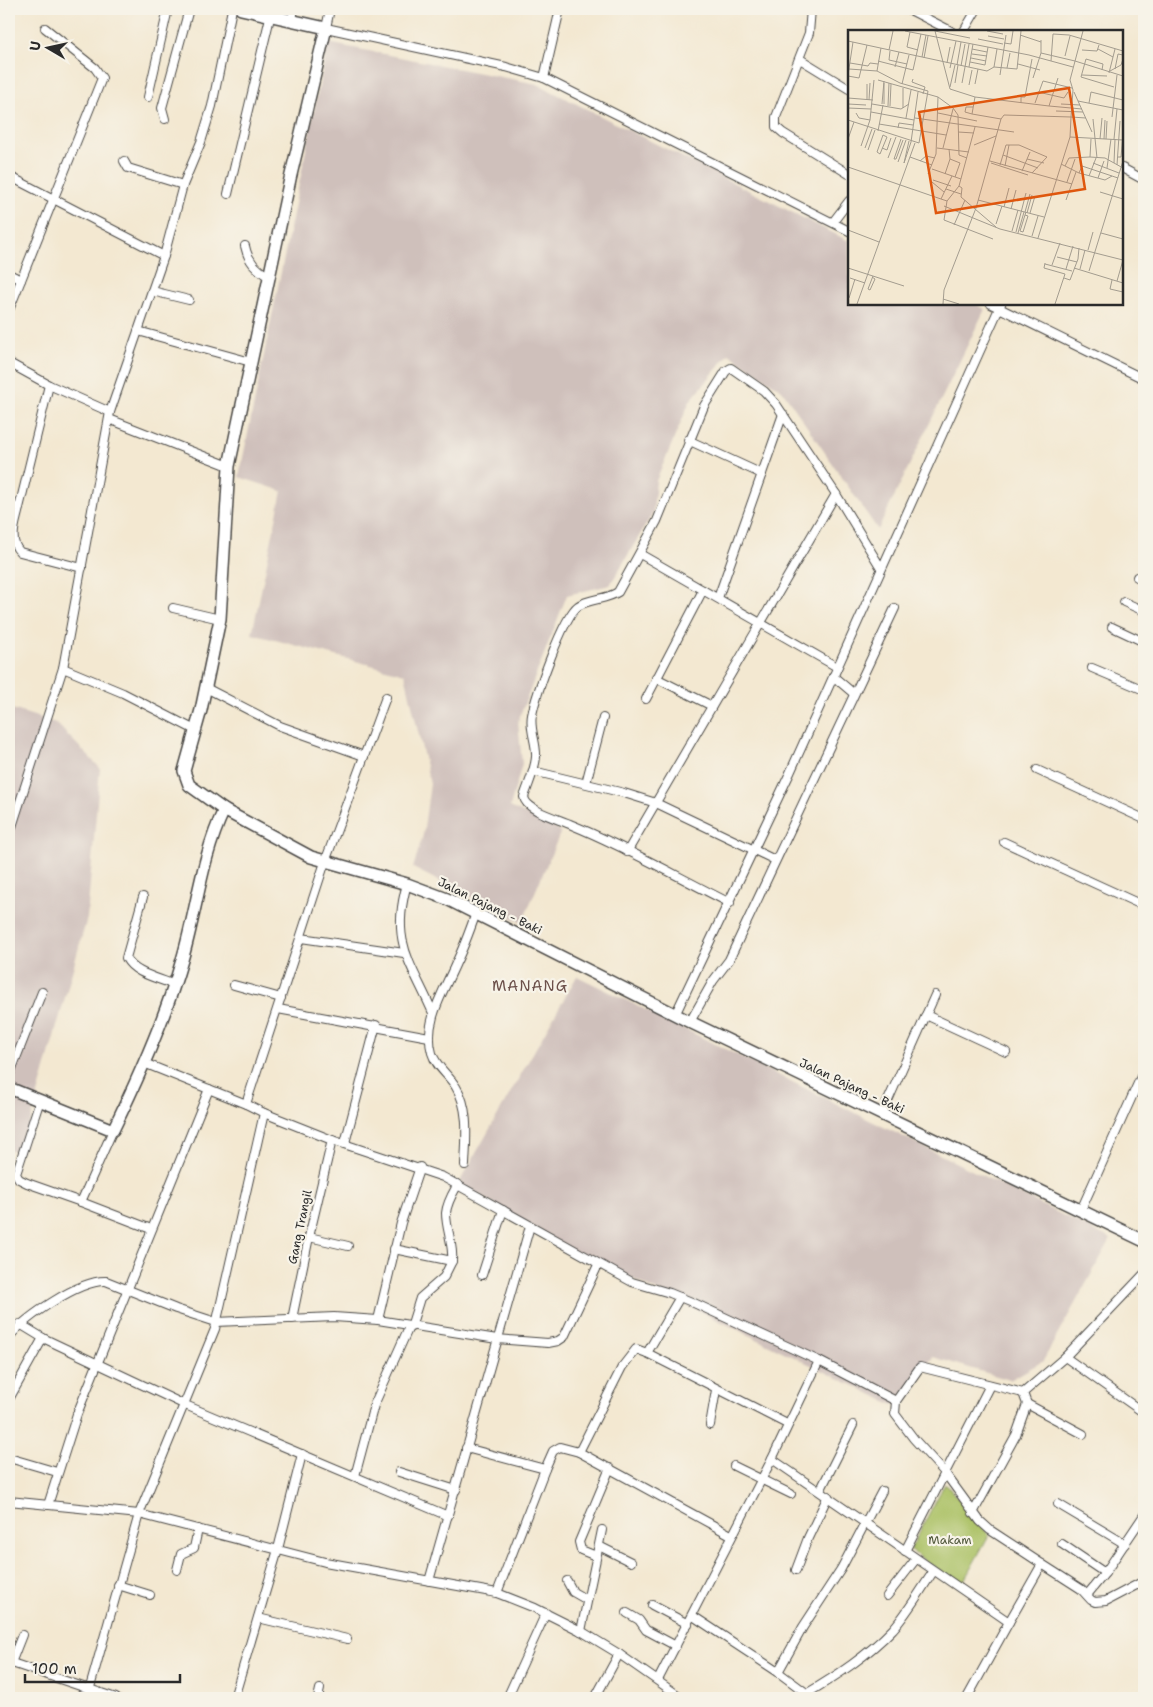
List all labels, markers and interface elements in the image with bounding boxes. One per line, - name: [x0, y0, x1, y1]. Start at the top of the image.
- north arrow: [22, 22, 72, 72]
- inset map: [848, 30, 1123, 305]
- text: U: [26, 40, 45, 52]
- street label: Jalan Pajang - Baki: [435, 874, 545, 938]
- district label: MANANG: [492, 976, 568, 996]
- street label: Jalan Pajang - Baki: [797, 1055, 907, 1117]
- street label: Gang Trangil: [284, 1188, 316, 1266]
- park label: Makam: [928, 1532, 972, 1548]
- scale bar: [25, 1652, 180, 1684]
- text: 100 m: [32, 1659, 77, 1679]

